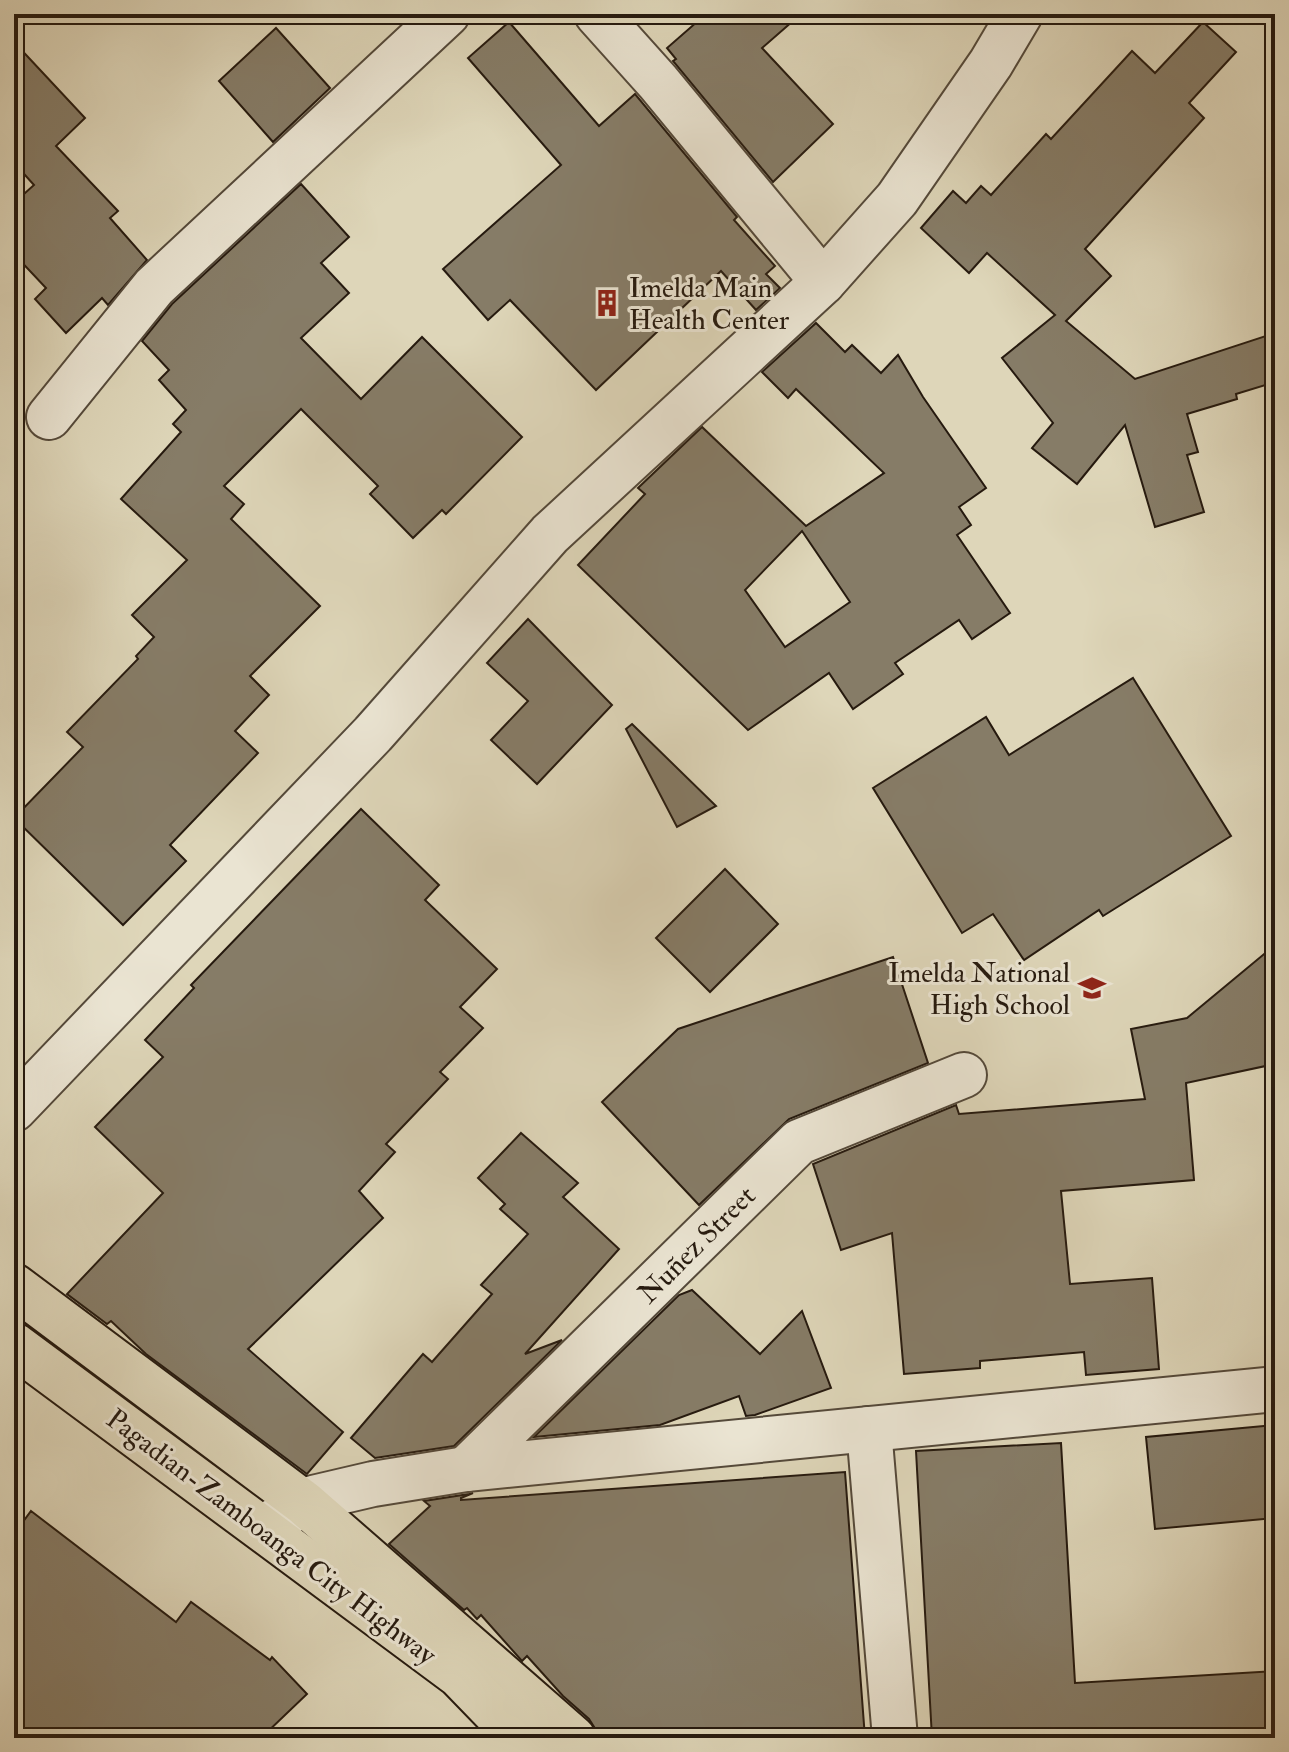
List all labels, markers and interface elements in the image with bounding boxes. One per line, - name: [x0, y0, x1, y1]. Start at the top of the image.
- place label: Imelda Main Health Center: [629, 271, 790, 338]
- building icon: Imelda Main Health Center: [592, 288, 622, 318]
- place label: Imelda National High School: [888, 956, 1070, 1023]
- school or university icon: Imelda National High School: [1077, 973, 1107, 1003]
- street label: Nuñez Street: [631, 1179, 763, 1311]
- street label: Pagadian-Zamboanga City Highway: [99, 1402, 444, 1673]

